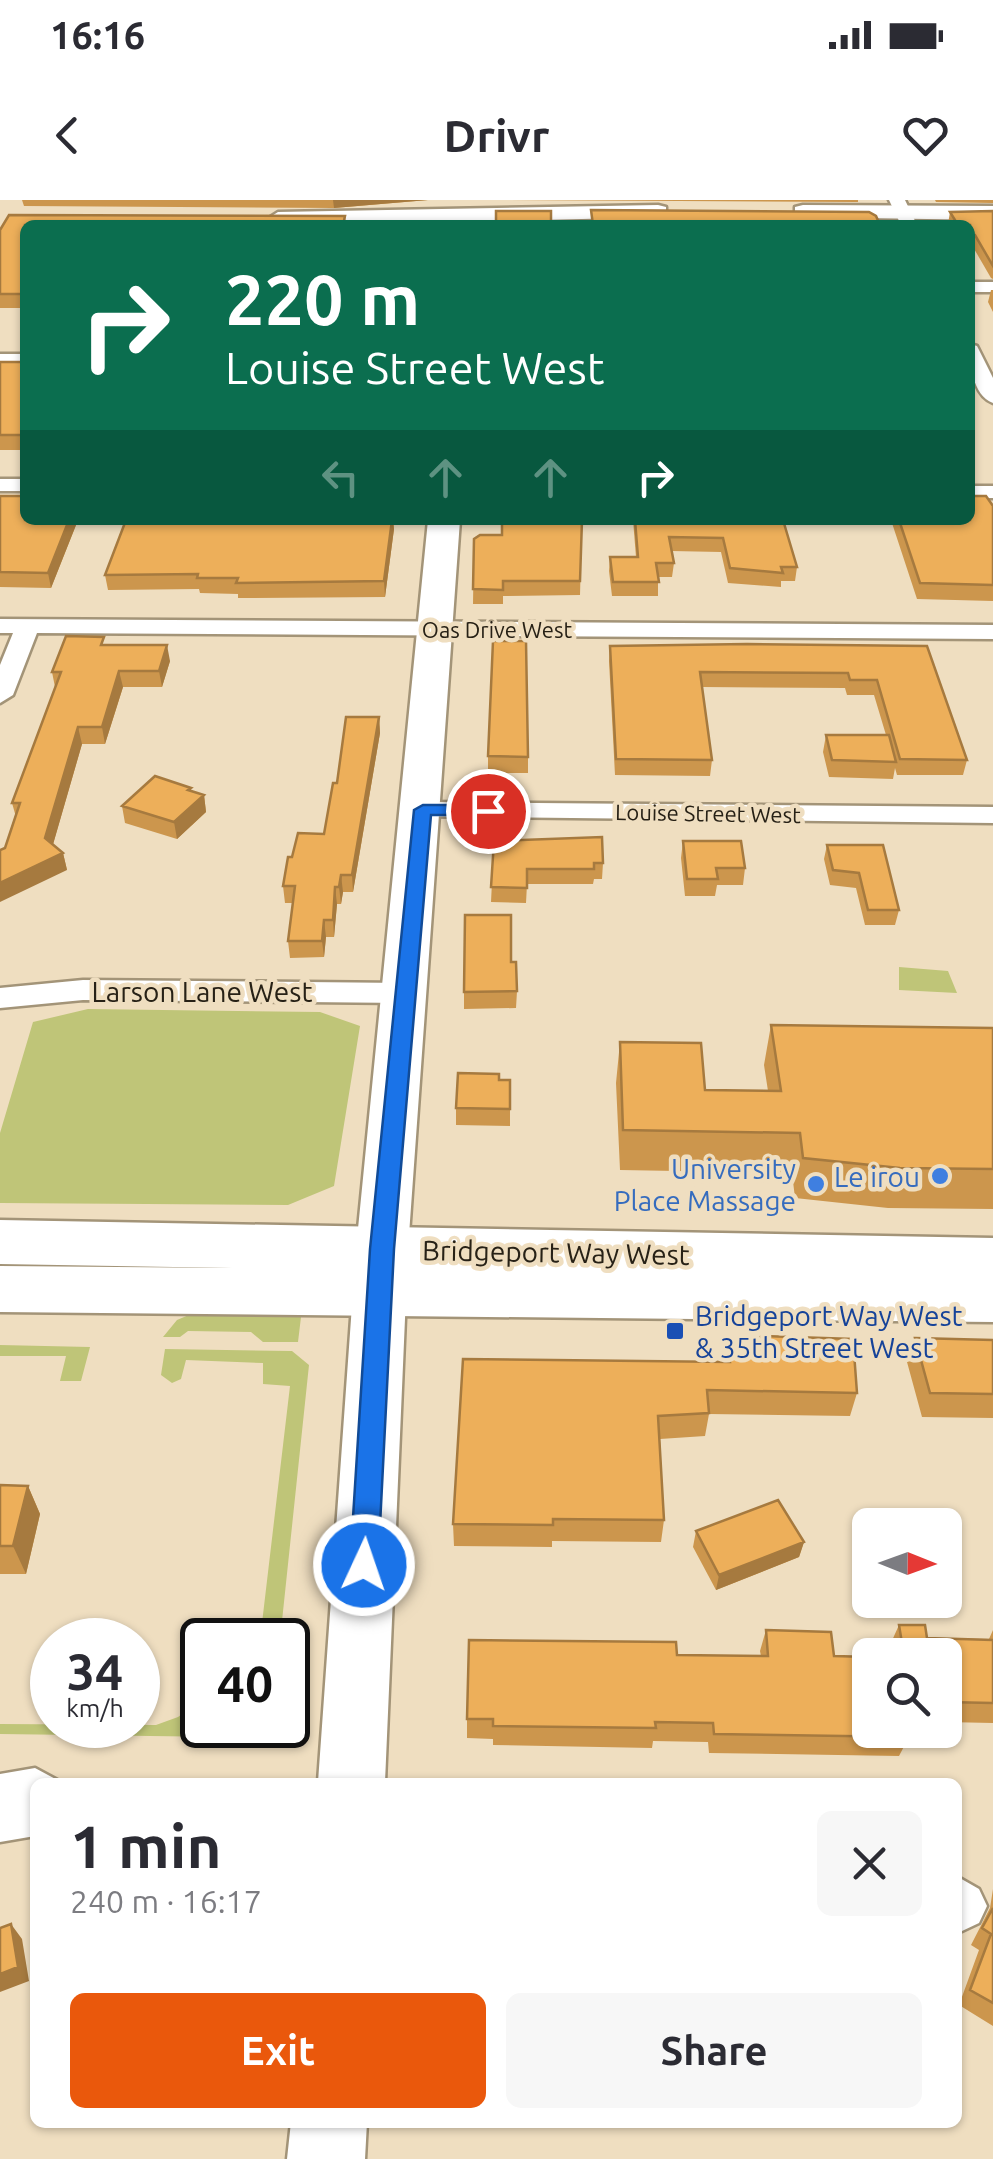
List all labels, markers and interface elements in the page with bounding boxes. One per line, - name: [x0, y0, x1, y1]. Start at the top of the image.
- text: 16:16: [50, 14, 145, 56]
- icon: back: [40, 108, 95, 163]
- icon: heart: [898, 108, 953, 163]
- text: Drivr: [444, 110, 549, 161]
- icon: right: [60, 260, 190, 390]
- text: 220 m: [225, 260, 420, 338]
- text: Louise Street West: [225, 342, 605, 393]
- icon: left: [313, 450, 368, 505]
- icon: ahead: [418, 450, 473, 505]
- icon: ahead: [523, 450, 578, 505]
- icon: right: [628, 450, 683, 505]
- street label: Oas Drive West: [422, 617, 573, 642]
- pin: [446, 769, 531, 854]
- icon: arrive: [461, 784, 516, 839]
- street label: Louise Street West: [615, 799, 801, 827]
- street label: Larson Lane West: [92, 976, 312, 1007]
- place label: University Place Massage: [614, 1153, 796, 1216]
- place label: Le irou: [834, 1161, 920, 1192]
- marker: Le irou: [929, 1165, 951, 1187]
- marker: University Place Massage: [805, 1173, 827, 1195]
- street label: Bridgeport Way West: [422, 1234, 690, 1270]
- place label: Bridgeport Way West & 35th Street West: [695, 1300, 963, 1363]
- marker: Bridgeport Way West & 35th Street West: [664, 1320, 686, 1342]
- north arrow: [852, 1508, 962, 1618]
- map controls: [852, 1508, 962, 1748]
- position arrow: [312, 1513, 416, 1617]
- speed limit sign: 40: [180, 1618, 310, 1748]
- button: search: [852, 1638, 962, 1748]
- text: 34: [67, 1643, 123, 1699]
- text: km/h: [66, 1694, 124, 1722]
- button: close: [817, 1811, 922, 1916]
- text: 1 min: [70, 1812, 222, 1879]
- text: 240 m · 16:17: [70, 1883, 262, 1919]
- button: Exit: [70, 1993, 486, 2108]
- button: Share: [506, 1993, 922, 2108]

